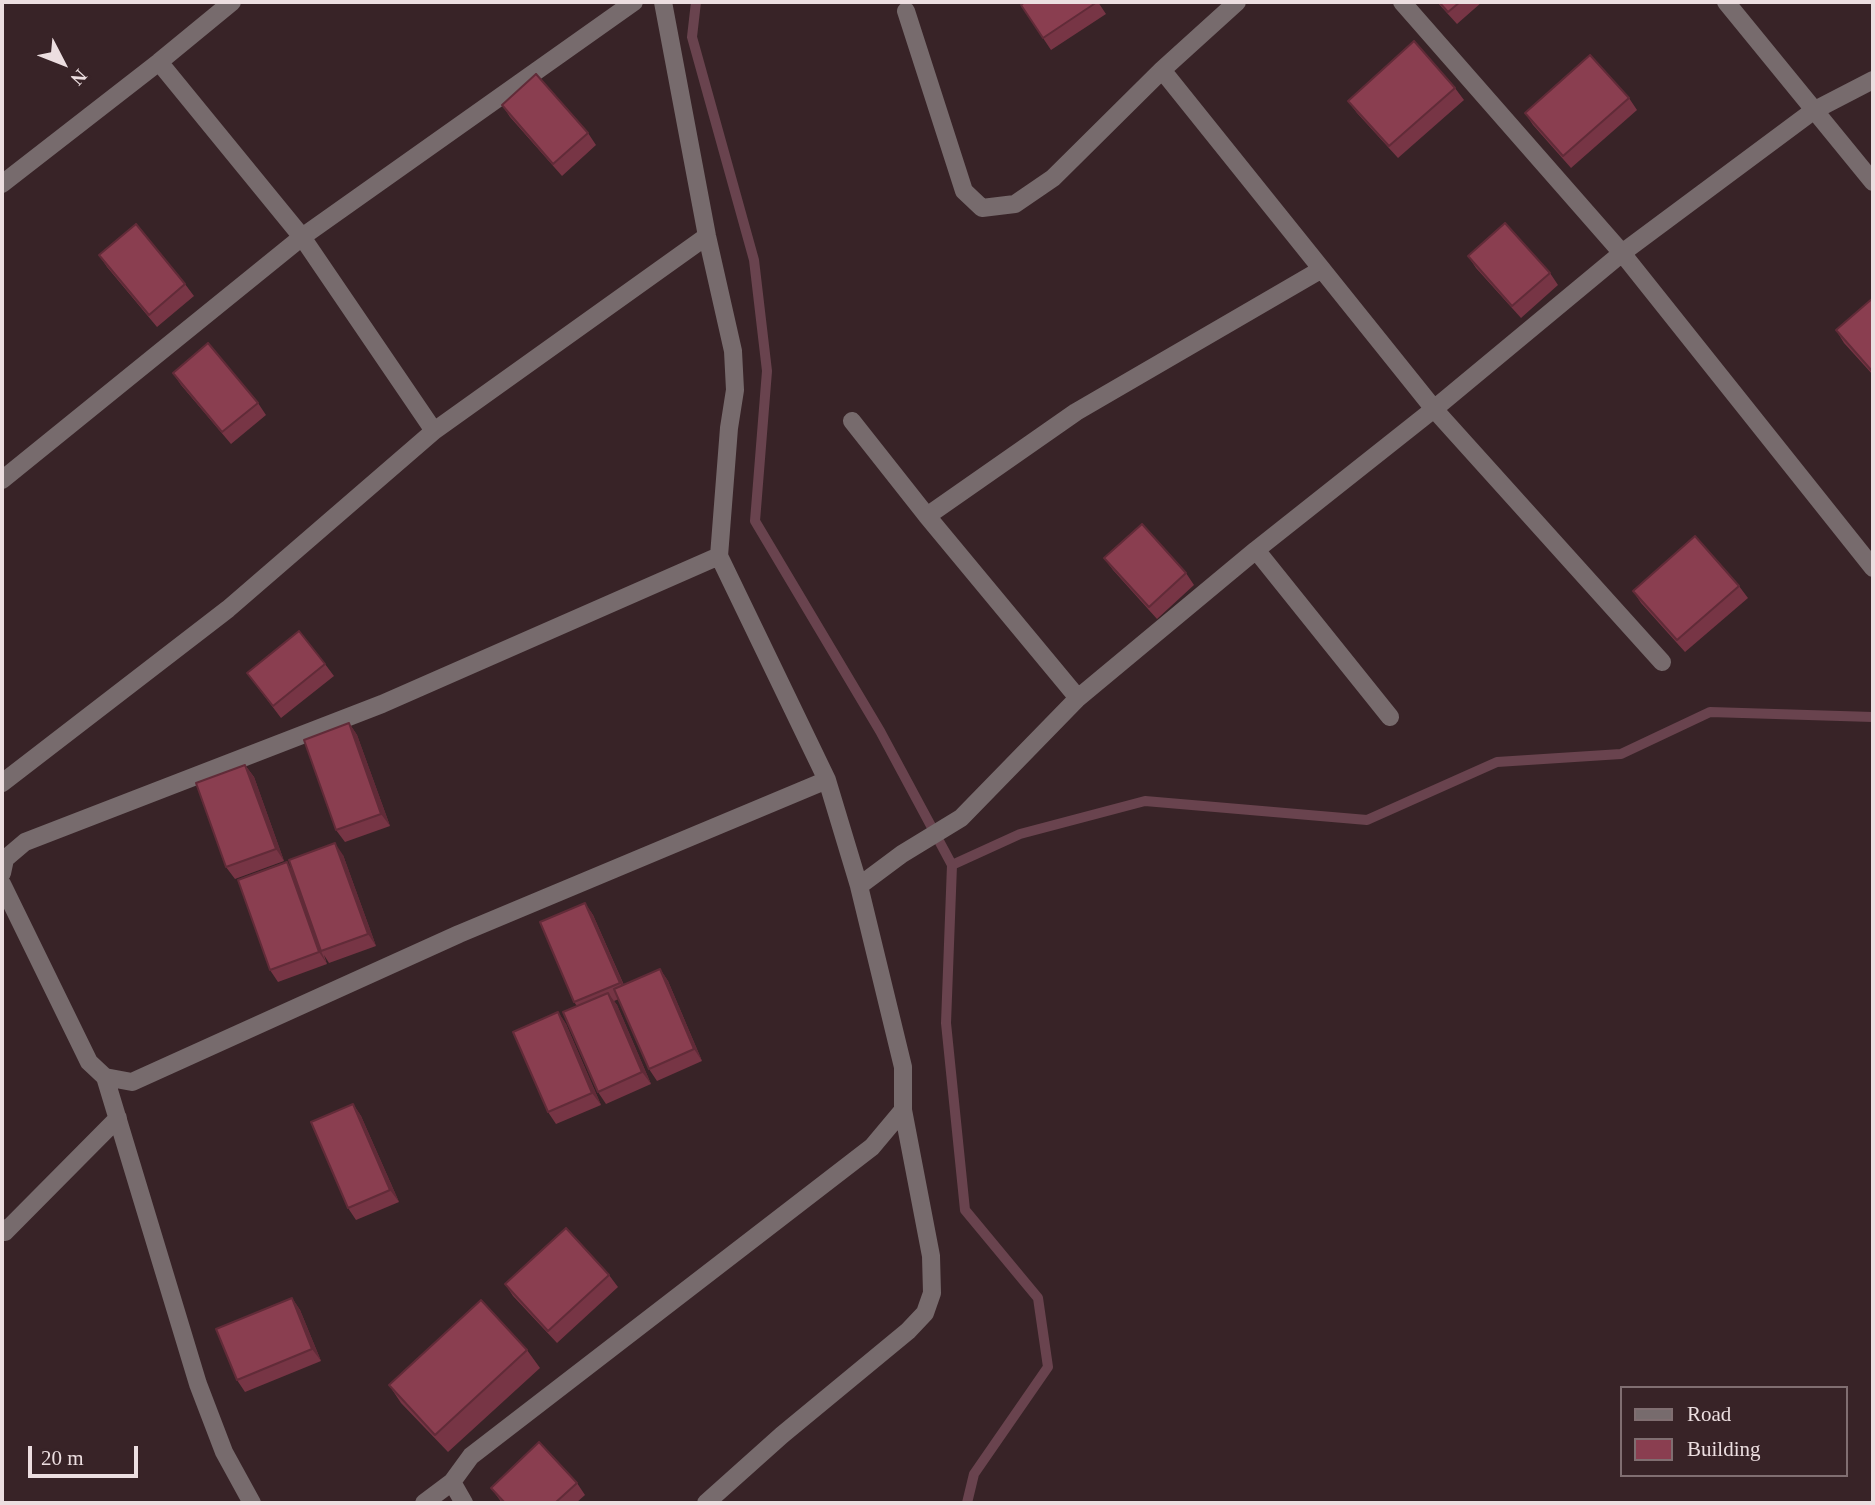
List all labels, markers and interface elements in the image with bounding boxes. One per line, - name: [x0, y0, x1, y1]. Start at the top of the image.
- north arrow: [28, 28, 98, 98]
- text: N: [67, 65, 91, 90]
- legend: [1619, 1386, 1847, 1477]
- text: Road: [1687, 1402, 1731, 1426]
- scale bar: [32, 1432, 142, 1476]
- text: Building: [1687, 1437, 1761, 1461]
- text: 20 m: [41, 1446, 84, 1470]

